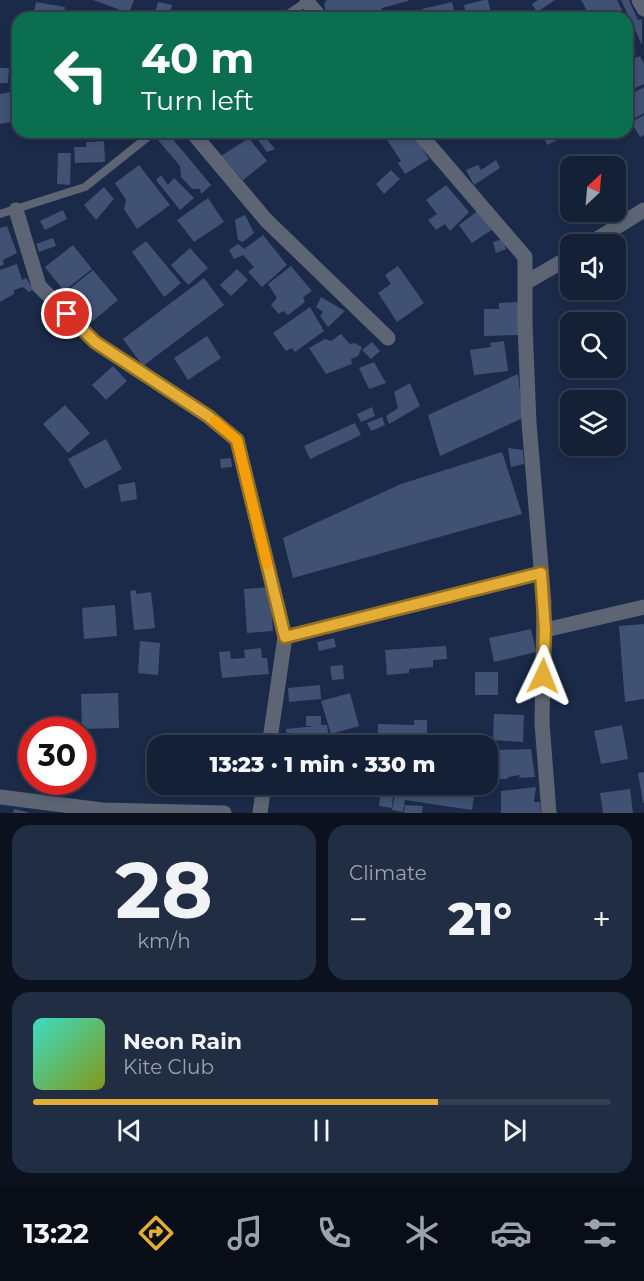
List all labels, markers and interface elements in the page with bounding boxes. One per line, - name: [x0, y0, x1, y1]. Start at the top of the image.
- text: 40 m: [141, 32, 254, 84]
- icon: left: [42, 36, 120, 114]
- text: Turn left: [141, 84, 254, 117]
- north arrow: [560, 156, 626, 222]
- map controls: [560, 156, 626, 456]
- button: sound: [560, 234, 626, 300]
- pin: [41, 288, 92, 339]
- icon: arrive: [50, 297, 83, 330]
- button: search: [560, 312, 626, 378]
- button: layers: [560, 390, 626, 456]
- position arrow: [511, 644, 575, 708]
- speed limit sign: 30: [18, 717, 96, 795]
- text: 13:23 · 1 min · 330 m: [209, 751, 436, 778]
- text: 28: [115, 842, 213, 938]
- text: Climate: [349, 861, 427, 885]
- text: 21°: [448, 891, 512, 946]
- text: −: [349, 899, 368, 939]
- text: +: [592, 899, 611, 939]
- text: km/h: [137, 929, 191, 953]
- text: Neon Rain: [123, 1028, 242, 1055]
- text: Kite Club: [123, 1055, 214, 1079]
- icon: previous: [113, 1114, 146, 1147]
- icon: pause: [305, 1114, 338, 1147]
- icon: next: [498, 1114, 531, 1147]
- icon: directions: [135, 1212, 177, 1254]
- icon: music: [224, 1212, 266, 1254]
- icon: phone: [313, 1212, 355, 1254]
- icon: climate: [401, 1212, 443, 1254]
- icon: car: [490, 1212, 532, 1254]
- icon: filters: [579, 1212, 621, 1254]
- text: 13:22: [23, 1217, 89, 1250]

